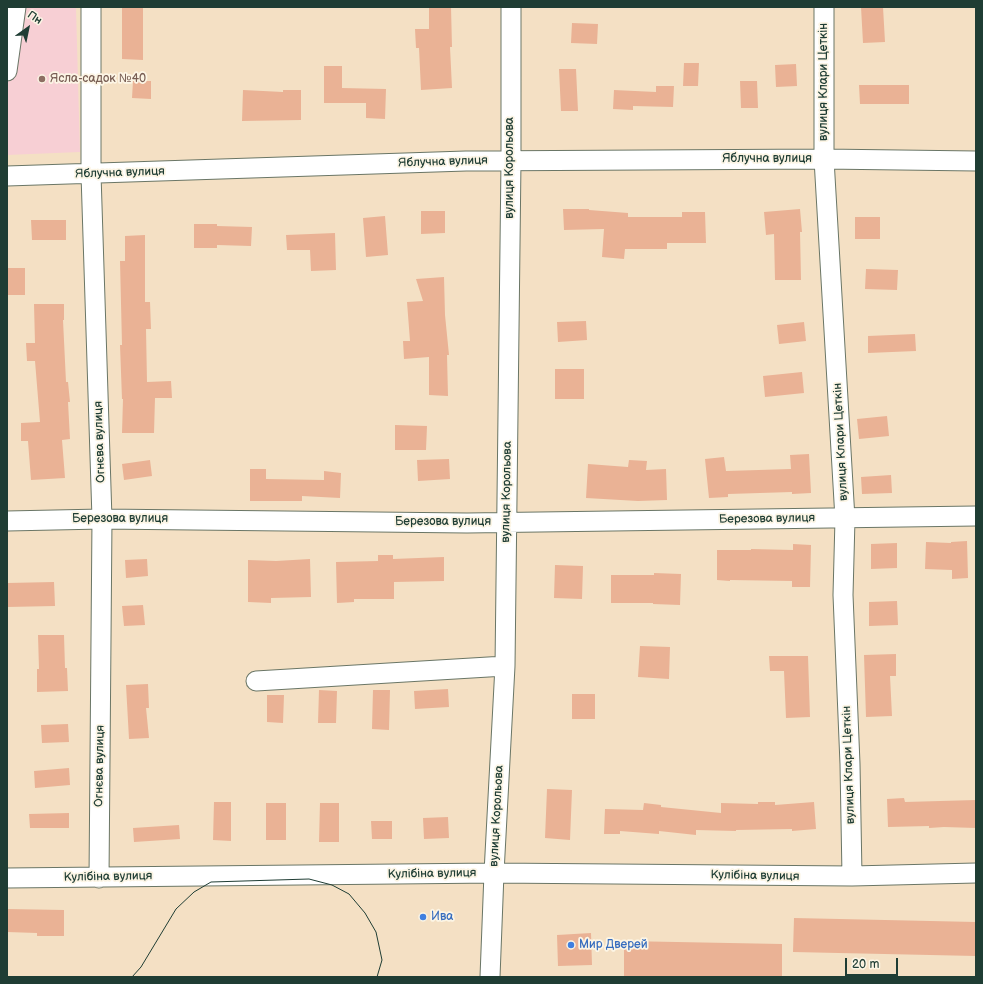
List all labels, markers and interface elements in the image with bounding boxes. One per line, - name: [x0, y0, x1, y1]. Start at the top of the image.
- north arrow: [8, 8, 48, 48]
- text: Пн: [25, 8, 44, 27]
- street label: вулиця Клари Цеткін: [817, 23, 831, 141]
- place label: Ясла-садок №40: [50, 72, 146, 86]
- marker: Ясла-садок №40: [37, 74, 47, 84]
- street label: вулиця Корольова: [503, 117, 517, 219]
- street label: Яблучна вулиця: [722, 152, 812, 166]
- street label: Яблучна вулиця: [398, 153, 488, 171]
- street label: Яблучна вулиця: [75, 164, 165, 182]
- street label: вулиця Клари Цеткін: [831, 383, 851, 501]
- street label: Огнєва вулиця: [91, 401, 109, 483]
- street label: вулиця Корольова: [499, 441, 515, 543]
- street label: Березова вулиця: [719, 511, 815, 527]
- street label: Березова вулиця: [72, 512, 168, 526]
- street label: Березова вулиця: [395, 515, 491, 529]
- street label: вулиця Клари Цеткін: [840, 706, 858, 824]
- street label: Огнєва вулиця: [92, 725, 108, 807]
- street label: вулиця Корольова: [487, 765, 507, 867]
- street label: Кулібіна вулиця: [388, 866, 476, 882]
- street label: Кулібіна вулиця: [711, 868, 799, 884]
- street label: Кулібіна вулиця: [64, 869, 152, 885]
- place label: Ива: [431, 910, 453, 924]
- marker: Ива: [418, 912, 428, 922]
- place label: Мир Дверей: [579, 938, 647, 952]
- marker: Мир Дверей: [566, 940, 576, 950]
- scale bar: [847, 950, 900, 976]
- text: 20 m: [852, 957, 879, 972]

